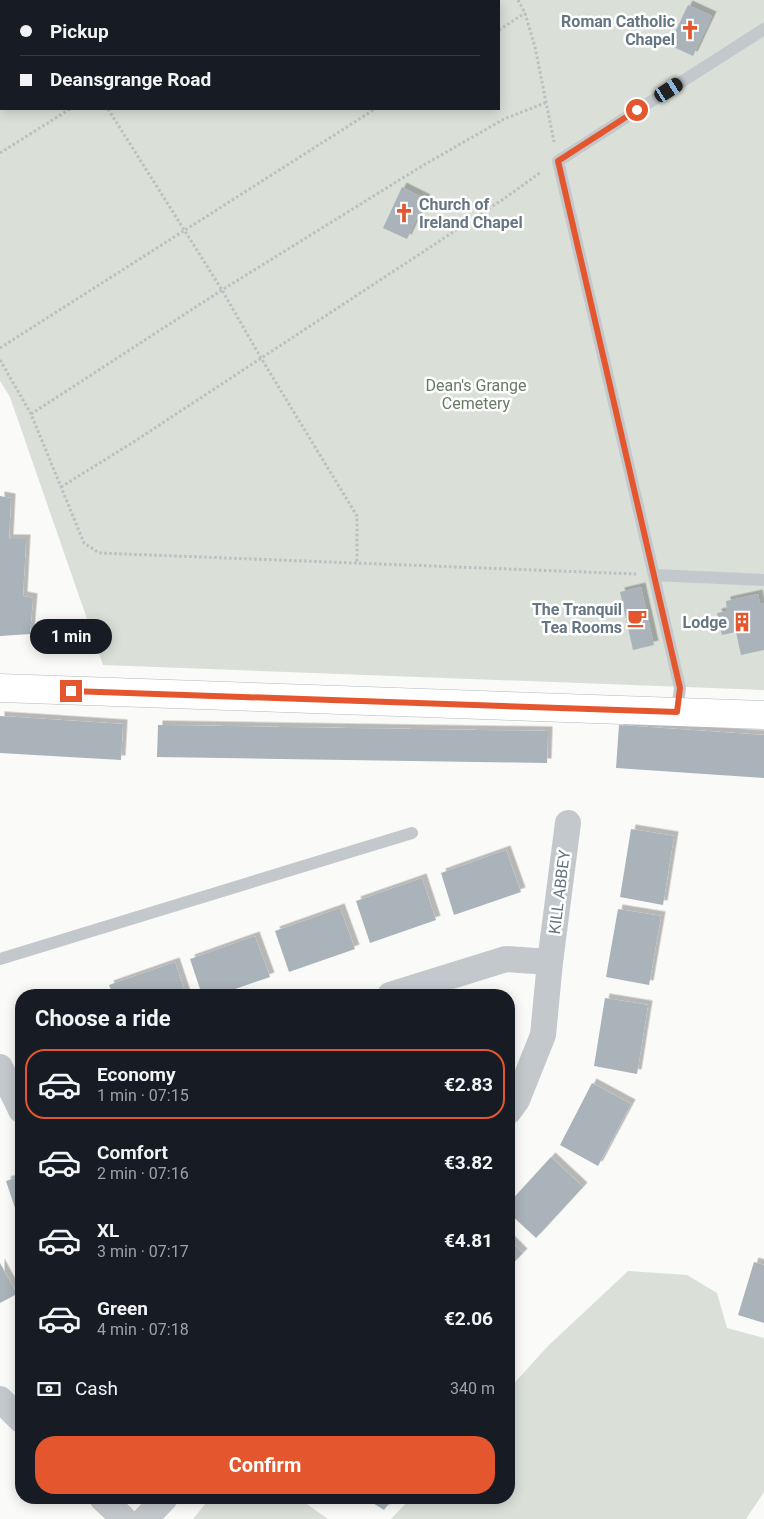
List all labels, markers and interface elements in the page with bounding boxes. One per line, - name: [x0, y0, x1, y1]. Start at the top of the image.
- place label: Roman Catholic Chapel: [561, 12, 675, 49]
- church icon: Roman Catholic Chapel: [679, 19, 701, 41]
- text: Pickup: [50, 20, 109, 43]
- text: Deansgrange Road: [50, 68, 211, 91]
- car: [652, 76, 685, 104]
- route start: [626, 99, 648, 121]
- place label: Church of Ireland Chapel: [419, 195, 523, 232]
- church icon: Church of Ireland Chapel: [393, 202, 415, 224]
- park label: Dean's Grange Cemetery: [425, 376, 527, 413]
- place label: The Tranquil Tea Rooms: [532, 600, 622, 637]
- cafe icon: The Tranquil Tea Rooms: [626, 607, 648, 629]
- building icon: Lodge: [731, 611, 753, 633]
- place label: Lodge: [683, 613, 727, 632]
- callout: 1 min: [30, 618, 112, 654]
- text: 1 min: [51, 627, 91, 646]
- route end: [60, 680, 82, 702]
- street label: KILL ABBEY: [545, 848, 574, 935]
- text: Choose a ride: [35, 1006, 171, 1031]
- icon: car: [37, 1062, 82, 1107]
- text: Economy: [97, 1063, 176, 1086]
- text: €2.83: [444, 1073, 493, 1096]
- text: 1 min · 07:15: [97, 1086, 189, 1105]
- icon: car: [37, 1140, 82, 1185]
- text: Comfort: [97, 1141, 168, 1164]
- text: €3.82: [444, 1151, 493, 1174]
- text: 2 min · 07:16: [97, 1164, 189, 1183]
- icon: car: [37, 1218, 82, 1263]
- text: XL: [97, 1219, 119, 1242]
- text: €4.81: [444, 1229, 493, 1252]
- text: 3 min · 07:17: [97, 1242, 189, 1261]
- icon: car: [37, 1296, 82, 1341]
- text: Green: [97, 1297, 148, 1320]
- text: €2.06: [444, 1307, 493, 1330]
- text: 4 min · 07:18: [97, 1320, 189, 1339]
- icon: cash: [35, 1375, 63, 1403]
- text: Cash: [75, 1377, 118, 1400]
- text: 340 m: [450, 1379, 495, 1398]
- button: Confirm: [35, 1436, 495, 1494]

